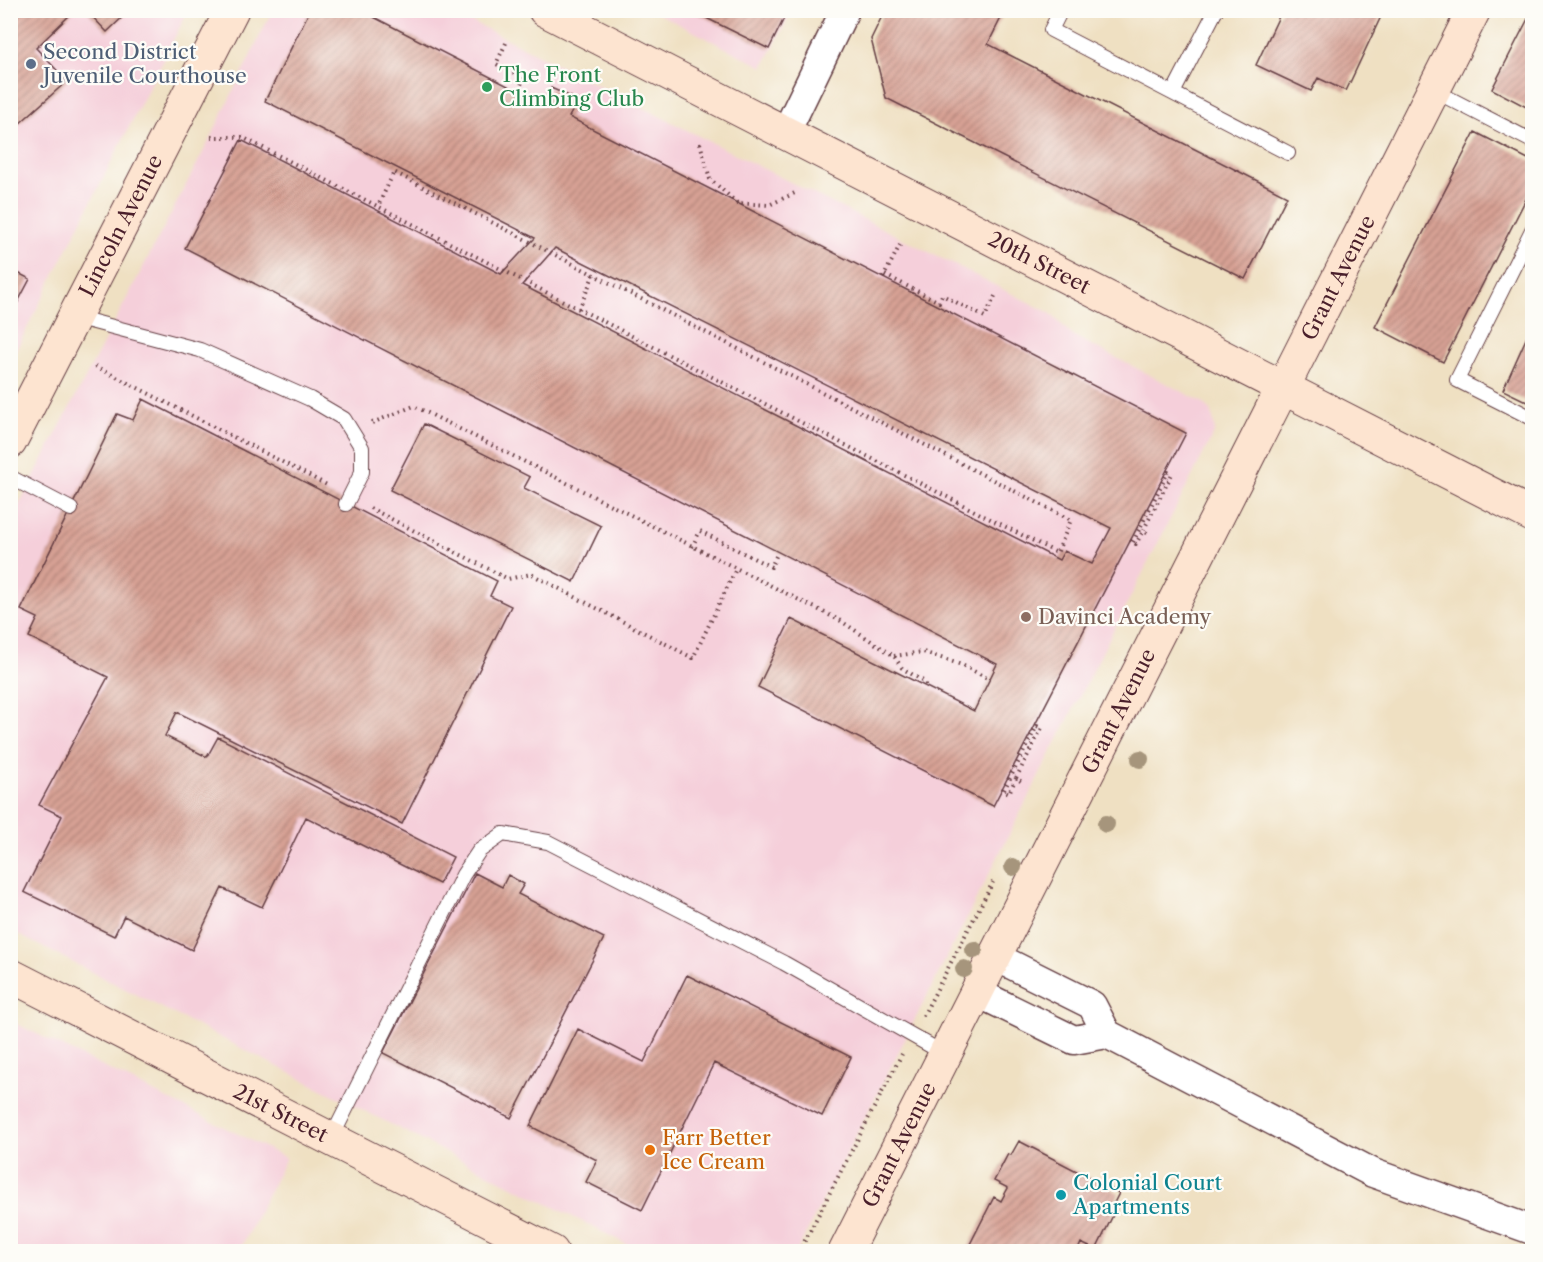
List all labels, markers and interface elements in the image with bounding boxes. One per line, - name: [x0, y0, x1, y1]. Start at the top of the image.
- place label: Second District Juvenile Courthouse: [40, 39, 247, 88]
- marker: Second District Juvenile Courthouse: [24, 57, 38, 71]
- place label: The Front Climbing Club: [499, 62, 644, 111]
- marker: The Front Climbing Club: [480, 80, 494, 94]
- street label: Lincoln Avenue: [74, 151, 167, 301]
- street label: Grant Avenue: [1296, 211, 1380, 344]
- street label: 20th Street: [984, 226, 1095, 299]
- place label: Davinci Academy: [1038, 604, 1211, 629]
- marker: Davinci Academy: [1019, 610, 1033, 624]
- street label: Grant Avenue: [1076, 644, 1160, 778]
- street label: 21st Street: [230, 1078, 333, 1148]
- street label: Grant Avenue: [857, 1078, 941, 1211]
- place label: Farr Better Ice Cream: [662, 1125, 771, 1174]
- marker: Farr Better Ice Cream: [643, 1143, 657, 1157]
- place label: Colonial Court Apartments: [1072, 1170, 1222, 1219]
- marker: Colonial Court Apartments: [1054, 1188, 1068, 1202]

